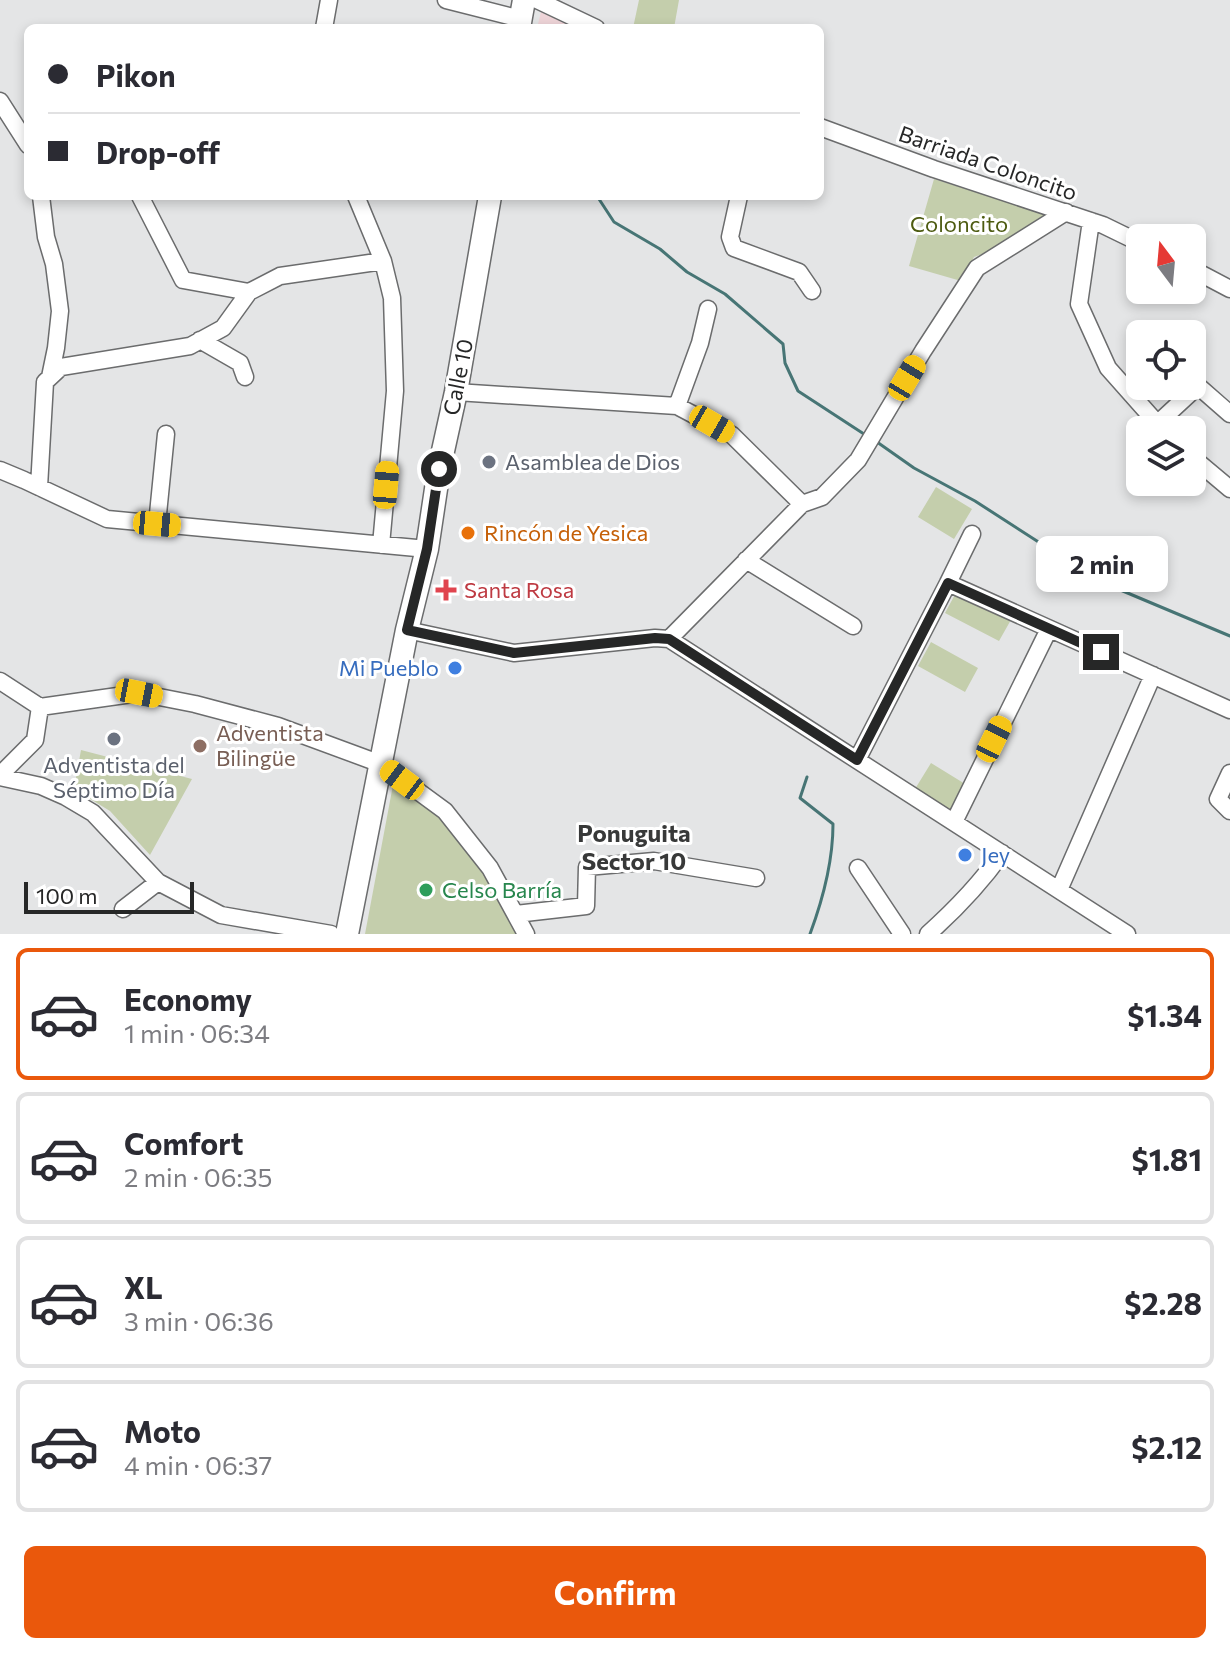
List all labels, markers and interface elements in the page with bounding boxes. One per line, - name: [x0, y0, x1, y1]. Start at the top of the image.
- text: Pikon: [96, 56, 176, 93]
- street label: Barriada Coloncito: [895, 119, 1081, 206]
- text: Drop-off: [96, 133, 220, 170]
- park label: Coloncito: [910, 210, 1008, 237]
- north arrow: [1126, 224, 1206, 304]
- map controls: [1126, 224, 1206, 496]
- button: locate: [1126, 320, 1206, 400]
- street label: Calle 10: [437, 336, 478, 417]
- car: [884, 351, 930, 405]
- car: [685, 402, 739, 446]
- button: layers: [1126, 416, 1206, 496]
- place label: Asamblea de Dios: [505, 448, 680, 475]
- route start: [421, 451, 457, 487]
- marker: Asamblea de Dios: [480, 453, 498, 471]
- car: [372, 460, 400, 510]
- car: [132, 510, 182, 538]
- place label: Rincón de Yesica: [484, 519, 648, 546]
- marker: Rincón de Yesica: [459, 524, 477, 542]
- callout: 2 min: [1035, 536, 1167, 592]
- text: 2 min: [1070, 548, 1134, 579]
- place label: Santa Rosa: [464, 576, 574, 603]
- marker: Santa Rosa: [435, 579, 457, 601]
- route end: [1083, 634, 1119, 670]
- place label: Mi Pueblo: [339, 654, 439, 681]
- marker: Mi Pueblo: [446, 659, 464, 677]
- car: [113, 677, 165, 709]
- car: [973, 712, 1015, 766]
- place label: Adventista Bilingüe: [216, 719, 324, 771]
- marker: Adventista del Séptimo Día: [105, 730, 123, 748]
- marker: Adventista Bilingüe: [191, 737, 209, 755]
- place label: Adventista del Séptimo Día: [43, 751, 185, 803]
- car: [376, 756, 428, 804]
- district label: Ponuguita Sector 10: [577, 818, 691, 875]
- place label: Jey: [981, 841, 1010, 868]
- marker: Jey: [956, 846, 974, 864]
- place label: Celso Barría: [442, 876, 562, 903]
- scale bar: [24, 878, 194, 914]
- marker: Celso Barría: [417, 881, 435, 899]
- text: 100 m: [36, 882, 98, 909]
- icon: car: [28, 978, 100, 1050]
- text: Economy: [124, 980, 252, 1017]
- text: $1.34: [1127, 996, 1202, 1033]
- text: 1 min · 06:34: [124, 1017, 270, 1048]
- icon: car: [28, 1122, 100, 1194]
- text: Comfort: [124, 1124, 243, 1161]
- text: $1.81: [1132, 1140, 1202, 1177]
- text: 2 min · 06:35: [124, 1161, 272, 1192]
- icon: car: [28, 1266, 100, 1338]
- text: XL: [124, 1268, 163, 1305]
- text: $2.28: [1124, 1284, 1202, 1321]
- text: 3 min · 06:36: [124, 1305, 274, 1336]
- icon: car: [28, 1410, 100, 1482]
- text: Moto: [124, 1412, 201, 1449]
- text: $2.12: [1131, 1428, 1202, 1465]
- text: 4 min · 06:37: [124, 1449, 272, 1480]
- button: Confirm: [24, 1546, 1206, 1638]

